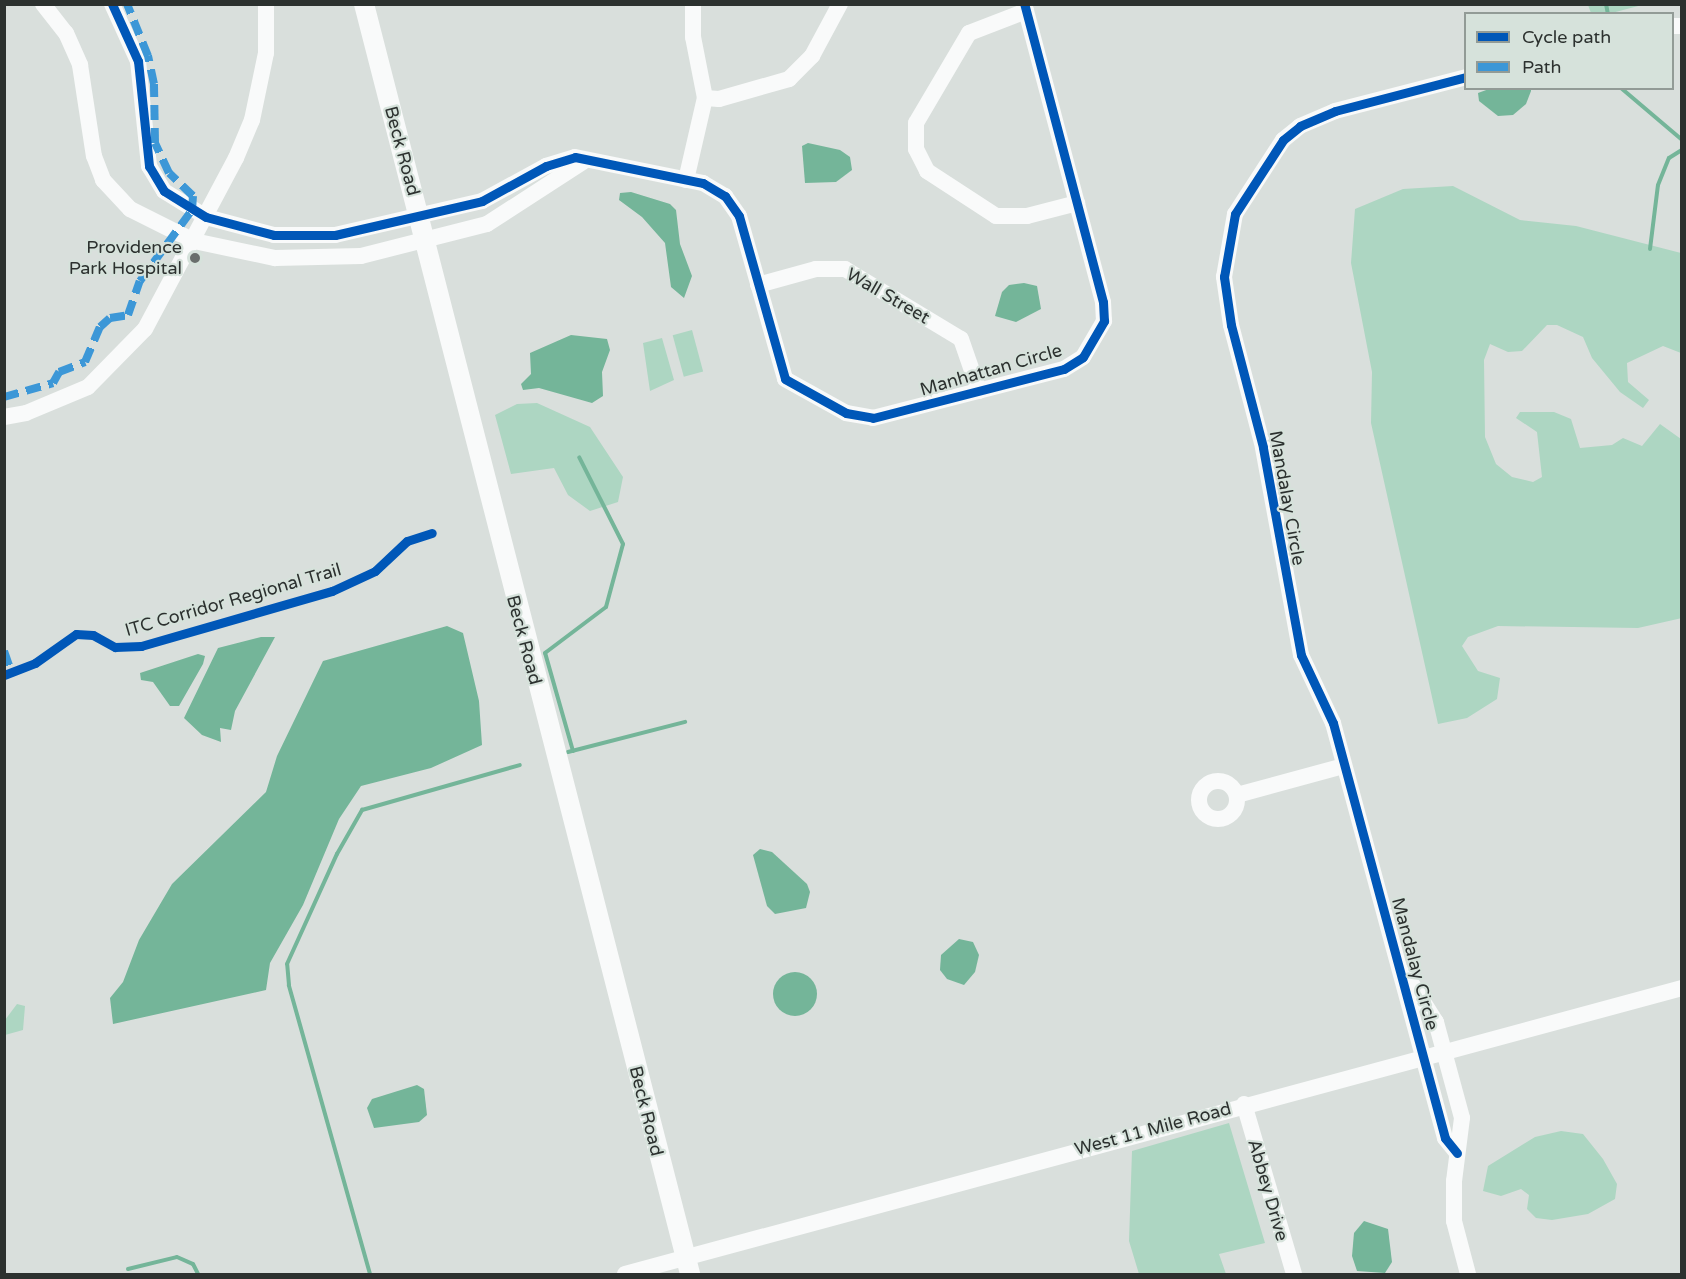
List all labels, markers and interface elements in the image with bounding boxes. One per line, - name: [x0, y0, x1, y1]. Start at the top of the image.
- legend: [1464, 12, 1674, 90]
- text: Cycle path: [1522, 26, 1611, 48]
- text: Path: [1522, 56, 1561, 78]
- street label: Beck Road: [380, 104, 424, 198]
- place label: Providence Park Hospital: [69, 237, 182, 280]
- marker: Providence Park Hospital: [186, 249, 204, 267]
- street label: Wall Street: [842, 263, 934, 329]
- street label: Manhattan Circle: [918, 339, 1064, 401]
- street label: Mandalay Circle: [1265, 429, 1309, 567]
- street label: ITC Corridor Regional Trail: [122, 559, 344, 641]
- street label: Beck Road: [502, 593, 546, 687]
- street label: Mandalay Circle: [1387, 895, 1443, 1033]
- street label: Beck Road: [624, 1064, 668, 1158]
- street label: West 11 Mile Road: [1072, 1098, 1234, 1160]
- street label: Abbey Drive: [1243, 1137, 1293, 1243]

